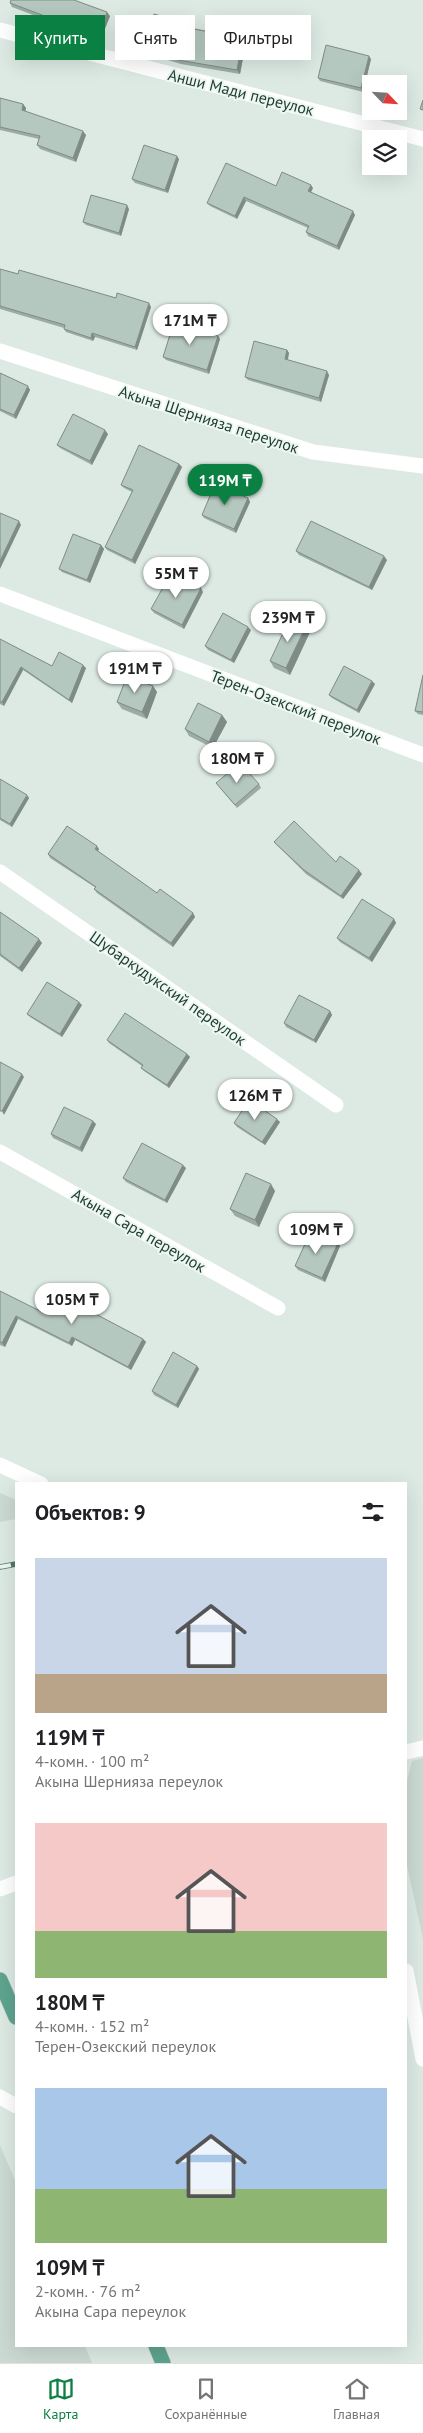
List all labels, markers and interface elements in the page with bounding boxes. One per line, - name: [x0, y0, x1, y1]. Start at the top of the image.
- chip: Купить: [15, 15, 105, 60]
- chip: Снять: [115, 15, 195, 60]
- chip: Фильтры: [205, 15, 311, 60]
- street label: Анши Мади переулок: [166, 64, 316, 120]
- north arrow: [362, 75, 408, 120]
- map controls: [362, 75, 407, 175]
- button: layers: [362, 130, 407, 175]
- pin: 171M ₸: [149, 304, 231, 346]
- text: 171M ₸: [164, 310, 216, 330]
- street label: Акына Шернияза переулок: [116, 380, 302, 458]
- pin: 119M ₸: [184, 464, 266, 506]
- text: 119M ₸: [199, 470, 251, 490]
- pin: 55M ₸: [141, 556, 211, 599]
- text: 55M ₸: [154, 563, 198, 583]
- pin: 239M ₸: [247, 600, 329, 643]
- text: 239M ₸: [262, 607, 314, 627]
- pin: 191M ₸: [94, 652, 176, 694]
- text: 191M ₸: [109, 658, 161, 678]
- street label: Терен-Озекский переулок: [208, 665, 384, 749]
- pin: 180M ₸: [196, 742, 278, 784]
- text: 180M ₸: [211, 748, 263, 768]
- street label: Шубаркудукский переулок: [86, 926, 250, 1050]
- pin: 126M ₸: [214, 1078, 296, 1121]
- text: 126M ₸: [229, 1085, 281, 1105]
- street label: Акына Сара переулок: [69, 1184, 210, 1277]
- pin: 109M ₸: [275, 1212, 357, 1255]
- text: 109M ₸: [290, 1219, 342, 1239]
- pin: 105M ₸: [31, 1282, 113, 1325]
- text: 105M ₸: [46, 1289, 98, 1309]
- icon: filters: [359, 1498, 387, 1526]
- text: Объектов: 9: [35, 1499, 146, 1526]
- icon: home: [166, 1591, 256, 1681]
- text: 119M ₸: [35, 1724, 104, 1751]
- text: 4-комн. · 100 m²: [35, 1751, 149, 1771]
- text: Акына Шернияза переулок: [35, 1771, 223, 1791]
- icon: home: [166, 1856, 256, 1946]
- text: 180M ₸: [35, 1989, 104, 2016]
- text: 4-комн. · 152 m²: [35, 2016, 149, 2036]
- text: Терен-Озекский переулок: [35, 2036, 216, 2056]
- icon: home: [166, 2121, 256, 2211]
- text: 109M ₸: [35, 2254, 104, 2281]
- text: 2-комн. · 76 m²: [35, 2281, 141, 2301]
- text: Акына Сара переулок: [35, 2301, 186, 2321]
- tab: Карта: [43, 2375, 78, 2423]
- tab: Сохранённые: [164, 2375, 247, 2423]
- tab: Главная: [333, 2375, 380, 2423]

